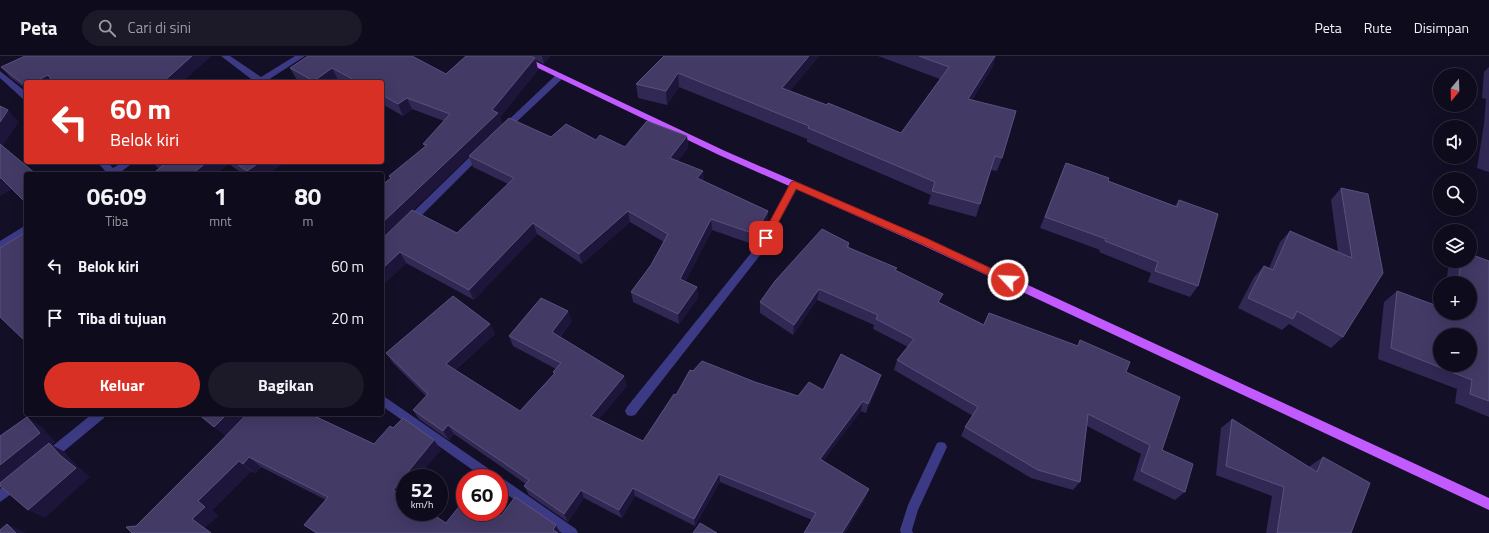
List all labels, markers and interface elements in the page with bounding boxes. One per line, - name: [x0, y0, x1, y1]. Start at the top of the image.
- search box: [82, 10, 362, 46]
- text: Peta: [20, 13, 58, 42]
- text: Cari di sini: [128, 16, 191, 39]
- icon: search: [96, 17, 118, 39]
- text: Peta: [1315, 17, 1342, 38]
- text: Rute: [1364, 17, 1392, 38]
- text: Disimpan: [1414, 17, 1469, 38]
- north arrow: [1433, 68, 1477, 112]
- map controls: [1433, 68, 1477, 372]
- text: 60 m: [110, 87, 171, 130]
- icon: left: [44, 96, 96, 148]
- button: sound: [1433, 120, 1477, 164]
- text: Belok kiri: [110, 126, 179, 153]
- button: search: [1433, 172, 1477, 216]
- text: 06:09: [87, 178, 147, 214]
- text: 1: [214, 178, 227, 214]
- text: 80: [294, 178, 321, 214]
- text: Tiba: [105, 211, 128, 231]
- text: mnt: [209, 211, 232, 231]
- text: m: [302, 211, 313, 231]
- pin: [749, 221, 783, 255]
- button: layers: [1433, 224, 1477, 268]
- icon: arrive: [755, 227, 777, 249]
- icon: left: [44, 255, 66, 277]
- text: Belok kiri: [78, 255, 139, 278]
- text: 60 m: [331, 255, 364, 278]
- position arrow: [987, 259, 1029, 301]
- button: +: [1433, 276, 1477, 320]
- icon: arrive: [44, 307, 66, 329]
- text: Tiba di tujuan: [78, 307, 166, 330]
- text: 20 m: [331, 307, 364, 330]
- button: −: [1433, 328, 1477, 372]
- button: Keluar: [44, 362, 200, 408]
- button: Bagikan: [208, 362, 364, 408]
- speed limit sign: 60: [456, 469, 508, 521]
- text: 52: [411, 474, 433, 505]
- text: km/h: [411, 497, 433, 512]

